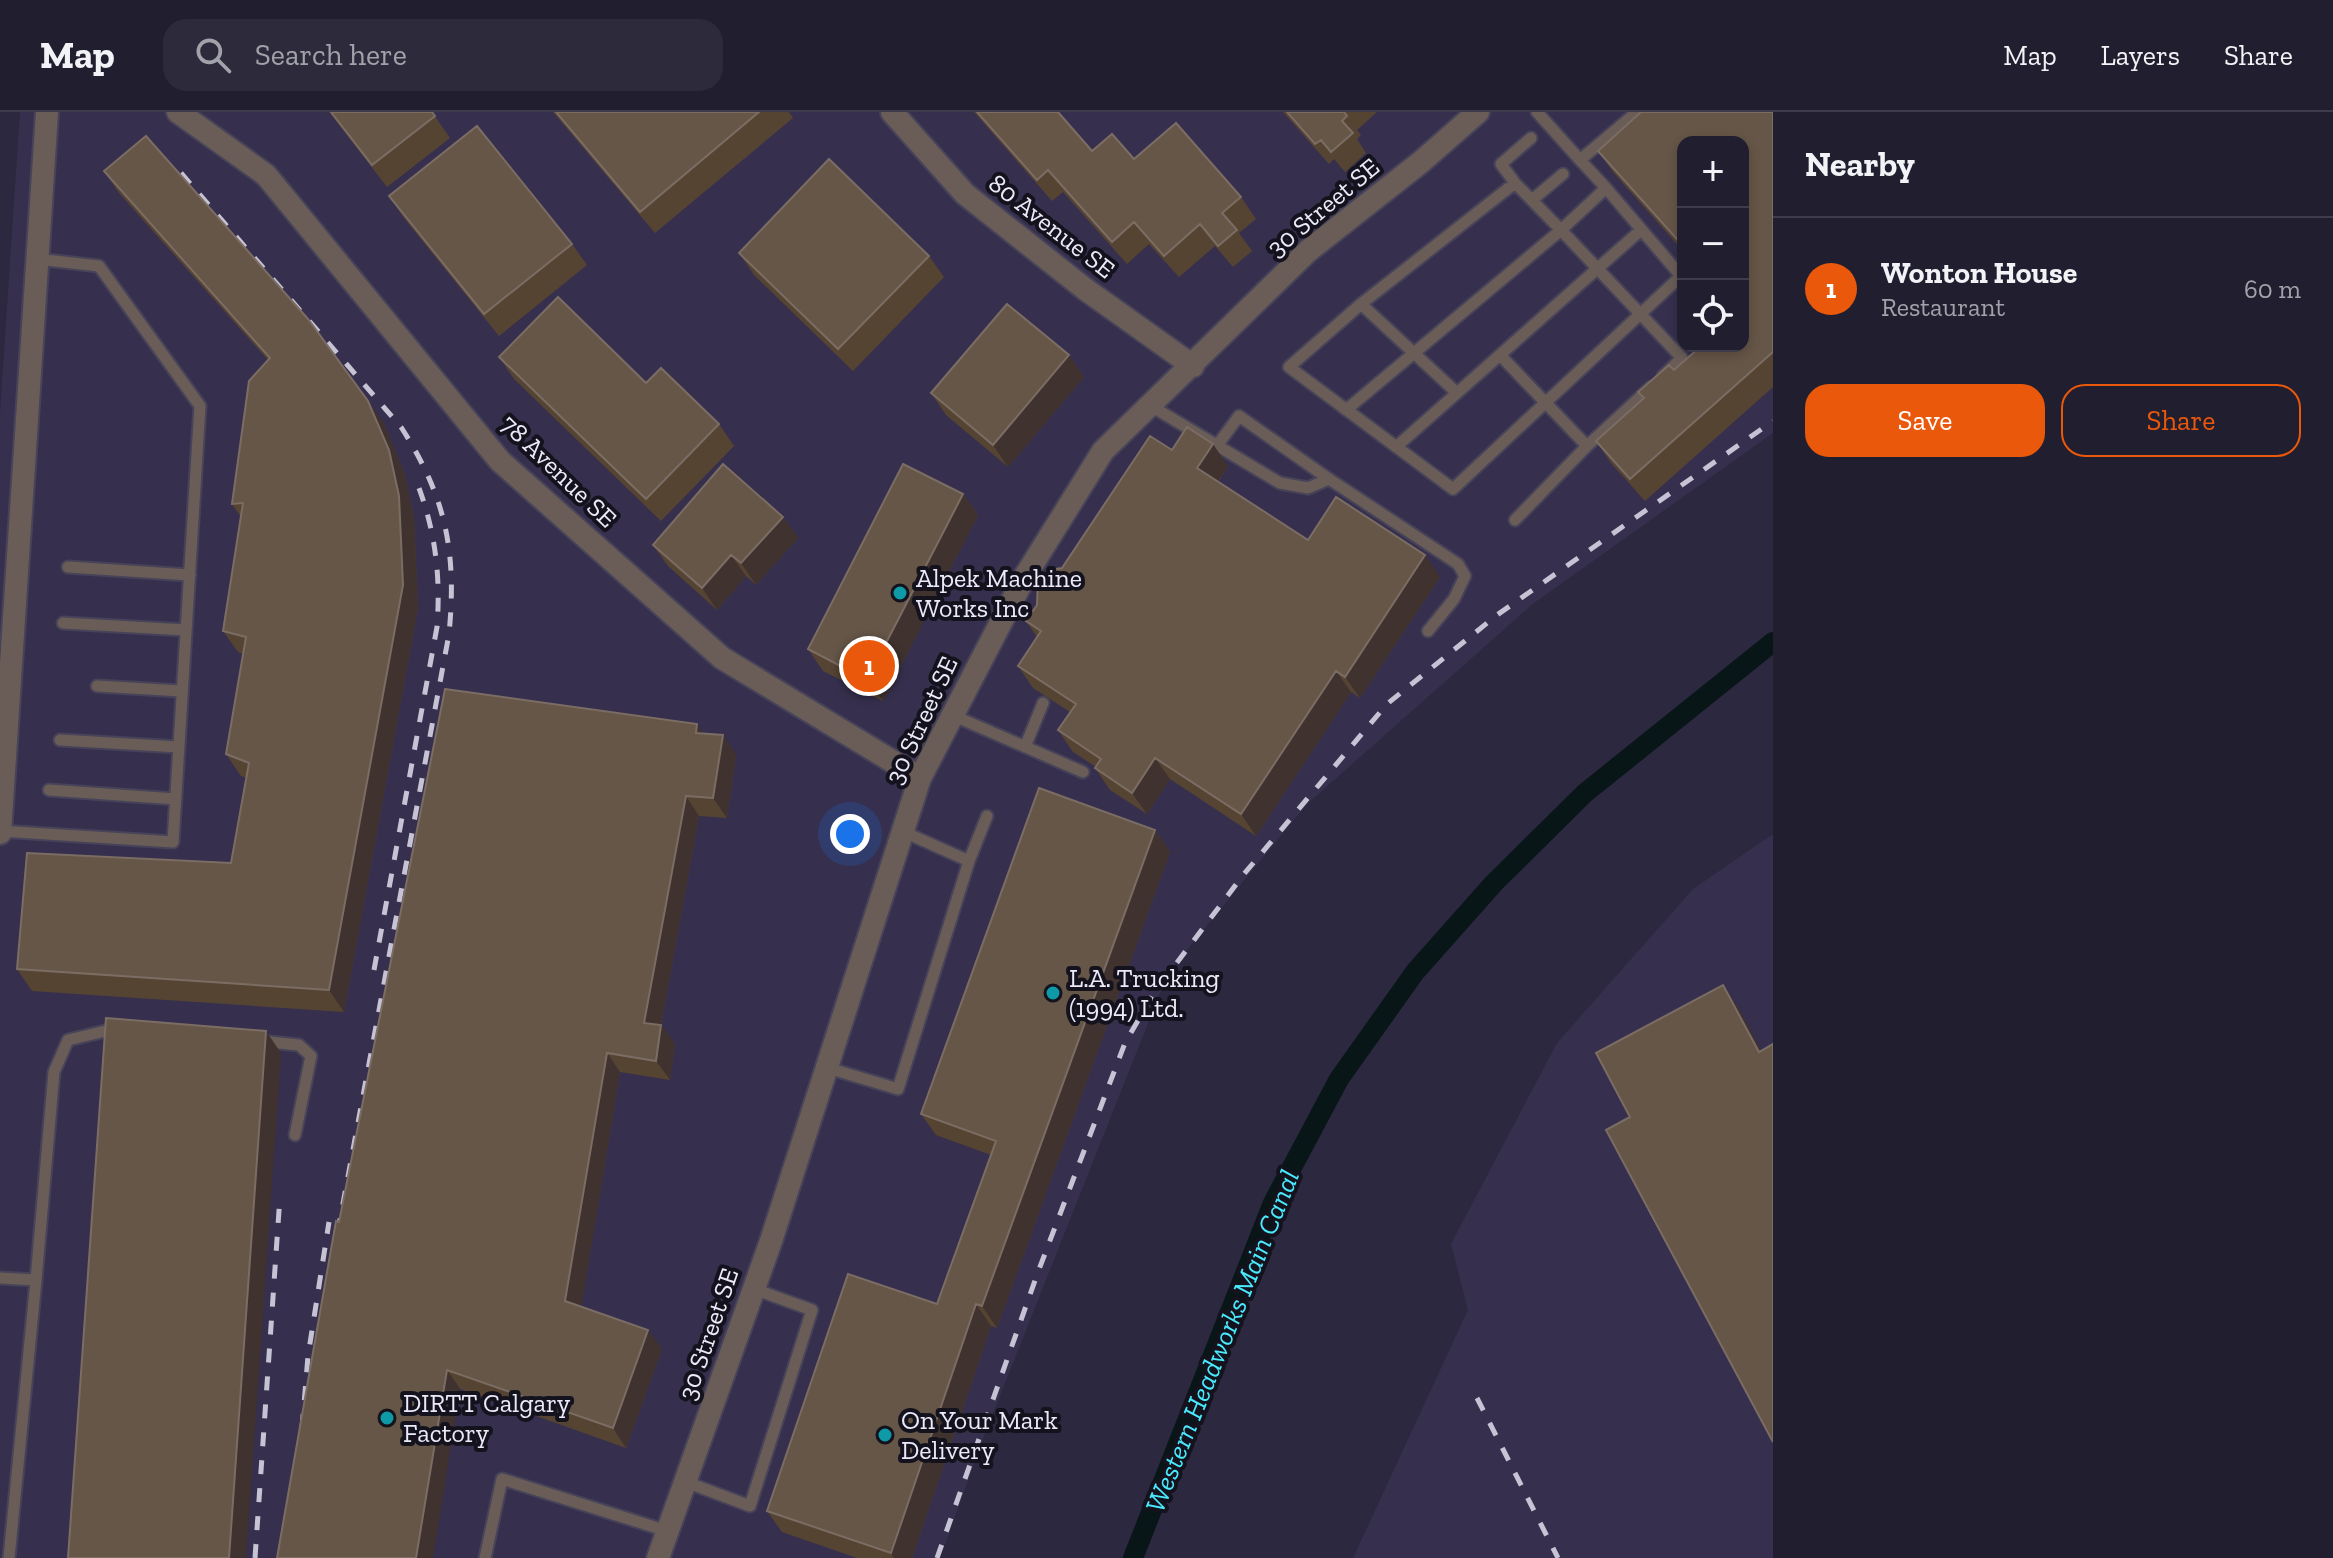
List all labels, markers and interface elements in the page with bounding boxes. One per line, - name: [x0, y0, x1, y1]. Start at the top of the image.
- search box: [163, 19, 723, 91]
- text: Map: [40, 32, 115, 78]
- icon: search: [191, 33, 235, 77]
- text: Search here: [255, 37, 407, 73]
- text: Map: [2003, 39, 2057, 72]
- text: Layers: [2101, 39, 2180, 72]
- text: Share: [2224, 39, 2293, 72]
- map controls: [1677, 136, 1749, 352]
- button: +: [1677, 136, 1749, 208]
- text: Nearby: [1805, 144, 1915, 185]
- street label: 30 Street SE: [1260, 151, 1386, 263]
- street label: 80 Avenue SE: [982, 167, 1122, 285]
- button: −: [1677, 208, 1749, 280]
- text: Wonton House: [1881, 255, 2077, 291]
- text: 1: [1826, 273, 1836, 305]
- text: 60 m: [2244, 273, 2301, 305]
- button: locate: [1677, 280, 1749, 352]
- text: Restaurant: [1881, 291, 2005, 323]
- button: Save: [1805, 384, 2045, 457]
- button: Share: [2061, 384, 2301, 457]
- street label: 78 Avenue SE: [494, 408, 624, 534]
- place label: Alpek Machine Works Inc: [916, 562, 1082, 624]
- marker: Alpek Machine Works Inc: [891, 584, 909, 602]
- pin: 1: [843, 636, 895, 696]
- street label: 30 Street SE: [878, 651, 964, 789]
- your location: [830, 814, 870, 854]
- place label: L.A. Trucking (1994) Ltd.: [1069, 962, 1220, 1024]
- marker: L.A. Trucking (1994) Ltd.: [1044, 984, 1062, 1002]
- water label: Western Headworks Main Canal: [1138, 1165, 1306, 1517]
- street label: 30 Street SE: [671, 1264, 745, 1404]
- place label: DIRTT Calgary Factory: [403, 1387, 571, 1449]
- place label: On Your Mark Delivery: [901, 1404, 1058, 1466]
- marker: DIRTT Calgary Factory: [378, 1409, 396, 1427]
- marker: On Your Mark Delivery: [876, 1426, 894, 1444]

